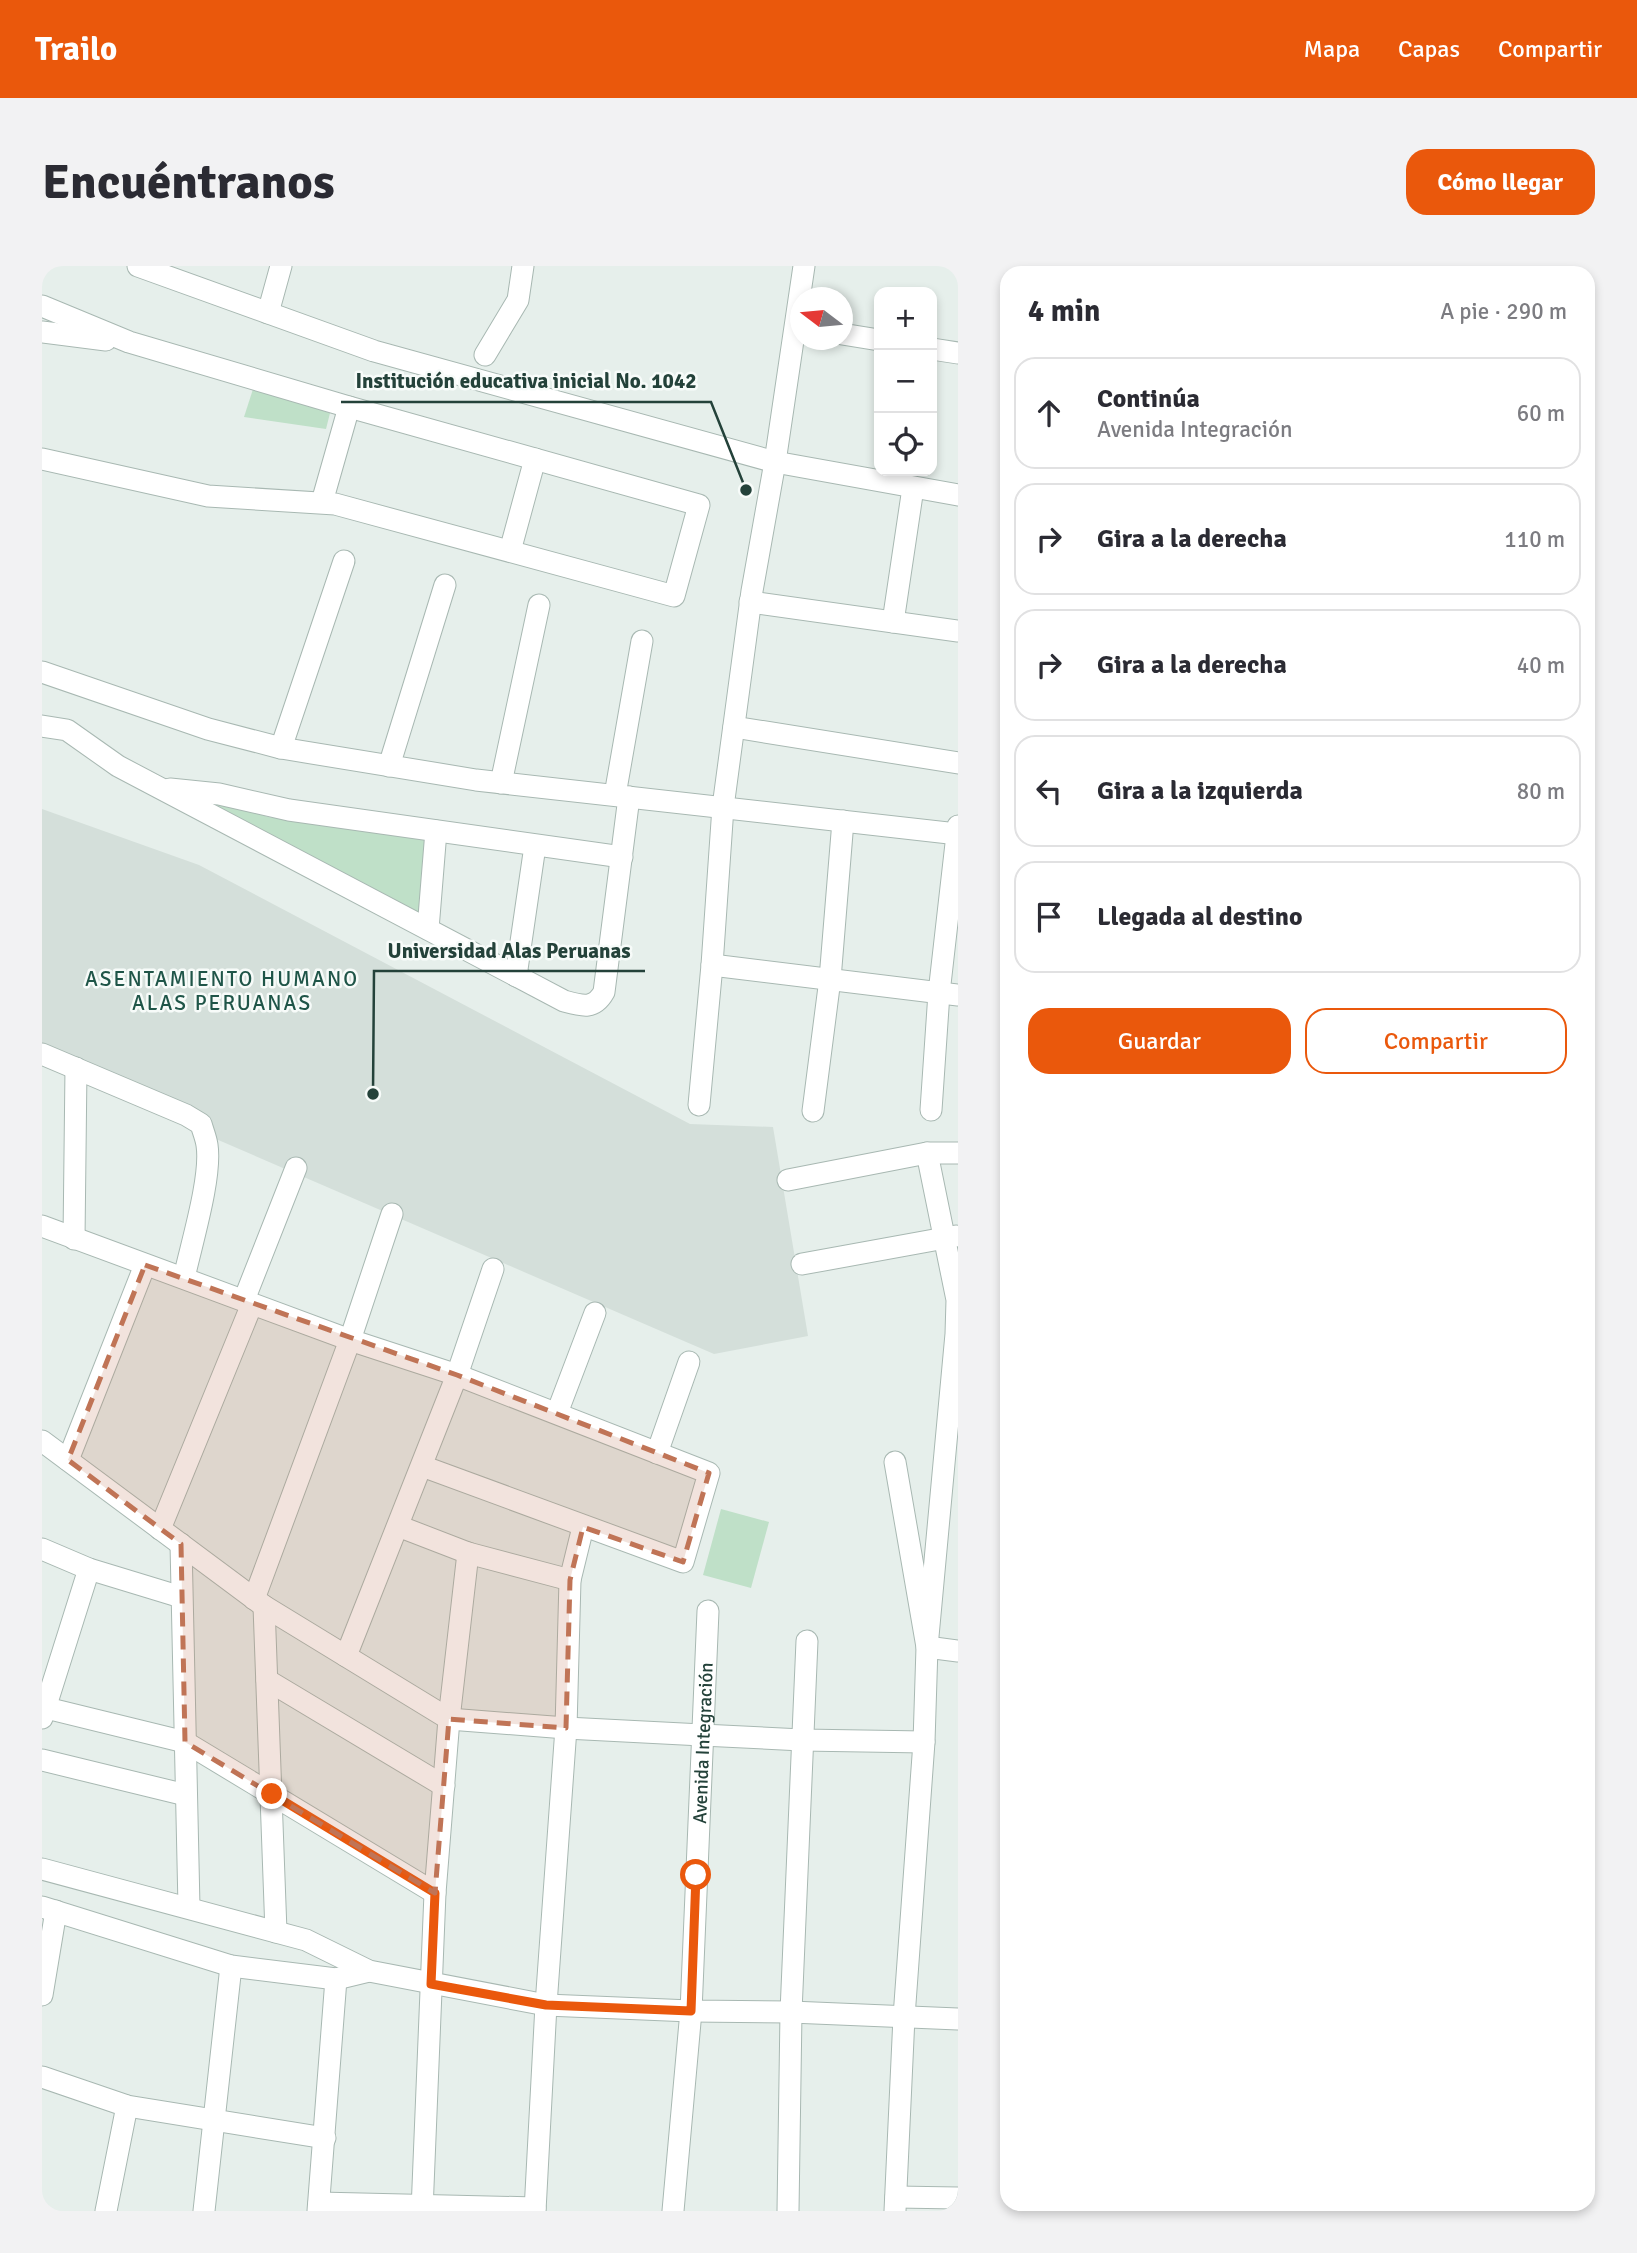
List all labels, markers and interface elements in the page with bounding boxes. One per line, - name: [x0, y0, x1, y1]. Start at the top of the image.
- text: Trailo: [35, 29, 117, 70]
- text: Mapa: [1304, 34, 1360, 64]
- text: Capas: [1398, 34, 1460, 64]
- text: Compartir: [1498, 34, 1602, 64]
- button: Cómo llegar: [1406, 149, 1595, 215]
- text: Encuéntranos: [42, 152, 335, 212]
- north arrow: [790, 287, 853, 350]
- map controls: [874, 287, 937, 476]
- button: +: [874, 287, 937, 350]
- text: 4 min: [1028, 293, 1100, 330]
- text: A pie · 290 m: [1440, 297, 1567, 326]
- button: −: [874, 350, 937, 413]
- callout: Institución educativa inicial No. 1042: [341, 360, 711, 402]
- text: Institución educativa inicial No. 1042: [355, 368, 697, 394]
- text: Continúa: [1097, 383, 1200, 415]
- icon: ahead: [1030, 394, 1068, 432]
- text: 60 m: [1517, 399, 1565, 428]
- button: locate: [874, 413, 937, 476]
- text: Avenida Integración: [1097, 415, 1293, 444]
- icon: right: [1030, 520, 1068, 558]
- text: Gira a la derecha: [1097, 523, 1287, 555]
- text: 110 m: [1504, 525, 1565, 554]
- icon: right: [1030, 646, 1068, 684]
- text: Gira a la derecha: [1097, 649, 1287, 681]
- text: 40 m: [1517, 651, 1565, 680]
- icon: left: [1030, 772, 1068, 810]
- text: Gira a la izquierda: [1097, 775, 1303, 807]
- text: 80 m: [1517, 777, 1565, 806]
- icon: arrive: [1030, 898, 1068, 936]
- text: Llegada al destino: [1097, 901, 1303, 933]
- callout: Universidad Alas Peruanas: [374, 929, 645, 971]
- text: Universidad Alas Peruanas: [387, 938, 631, 964]
- district label: ASENTAMIENTO HUMANO ALAS PERUANAS: [85, 966, 359, 1016]
- button: Guardar: [1028, 1008, 1291, 1074]
- button: Compartir: [1305, 1008, 1567, 1074]
- street label: Avenida Integración: [688, 1662, 719, 1824]
- route end: [256, 1778, 287, 1809]
- route start: [680, 1859, 711, 1890]

